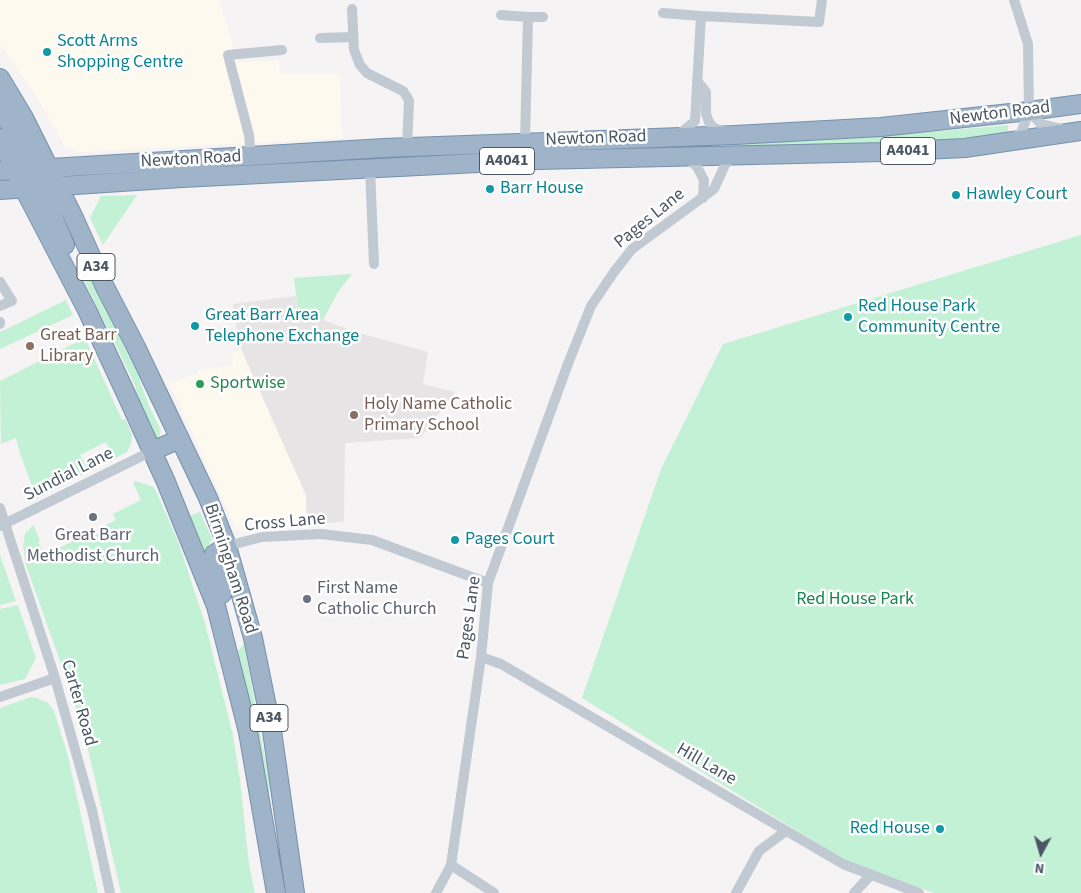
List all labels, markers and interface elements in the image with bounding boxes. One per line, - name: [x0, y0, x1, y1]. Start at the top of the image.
- place label: Scott Arms Shopping Centre: [57, 31, 183, 74]
- marker: Scott Arms Shopping Centre: [41, 46, 53, 58]
- street label: Newton Road: [948, 97, 1052, 131]
- street label: Newton Road: [545, 126, 647, 152]
- road number: A4041: [880, 138, 936, 164]
- street label: Newton Road: [140, 147, 242, 173]
- road number: A4041: [480, 148, 534, 175]
- place label: Barr House: [500, 178, 584, 200]
- marker: Barr House: [484, 183, 496, 195]
- street label: Pages Lane: [611, 184, 689, 254]
- place label: Hawley Court: [966, 184, 1068, 206]
- marker: Hawley Court: [950, 189, 962, 201]
- road number: A34: [77, 253, 115, 280]
- place label: Red House Park Community Centre: [858, 296, 1000, 338]
- place label: Great Barr Area Telephone Exchange: [205, 305, 359, 348]
- marker: Red House Park Community Centre: [842, 311, 854, 323]
- marker: Great Barr Area Telephone Exchange: [189, 320, 201, 332]
- place label: Great Barr Library: [40, 325, 117, 368]
- marker: Great Barr Library: [24, 340, 36, 352]
- place label: Sportwise: [210, 373, 286, 395]
- marker: Sportwise: [194, 378, 206, 390]
- place label: Holy Name Catholic Primary School: [364, 394, 512, 436]
- marker: Holy Name Catholic Primary School: [348, 409, 360, 421]
- street label: Sundial Lane: [21, 443, 117, 507]
- street label: Birmingham Road: [199, 501, 261, 637]
- street label: Cross Lane: [244, 509, 326, 537]
- marker: Great Barr Methodist Church: [87, 511, 99, 523]
- place label: Great Barr Methodist Church: [27, 525, 159, 568]
- place label: Pages Court: [465, 529, 555, 551]
- marker: Pages Court: [449, 534, 461, 546]
- street label: Pages Lane: [453, 575, 487, 661]
- place label: First Name Catholic Church: [317, 578, 436, 620]
- park label: Red House Park: [796, 589, 914, 611]
- marker: First Name Catholic Church: [301, 593, 313, 605]
- street label: Carter Road: [55, 657, 101, 749]
- road number: A34: [250, 704, 288, 731]
- street label: Hill Lane: [672, 739, 740, 791]
- place label: Red House: [850, 818, 930, 840]
- marker: Red House: [934, 823, 946, 835]
- north arrow: [1016, 828, 1066, 878]
- text: N: [1034, 857, 1045, 878]

